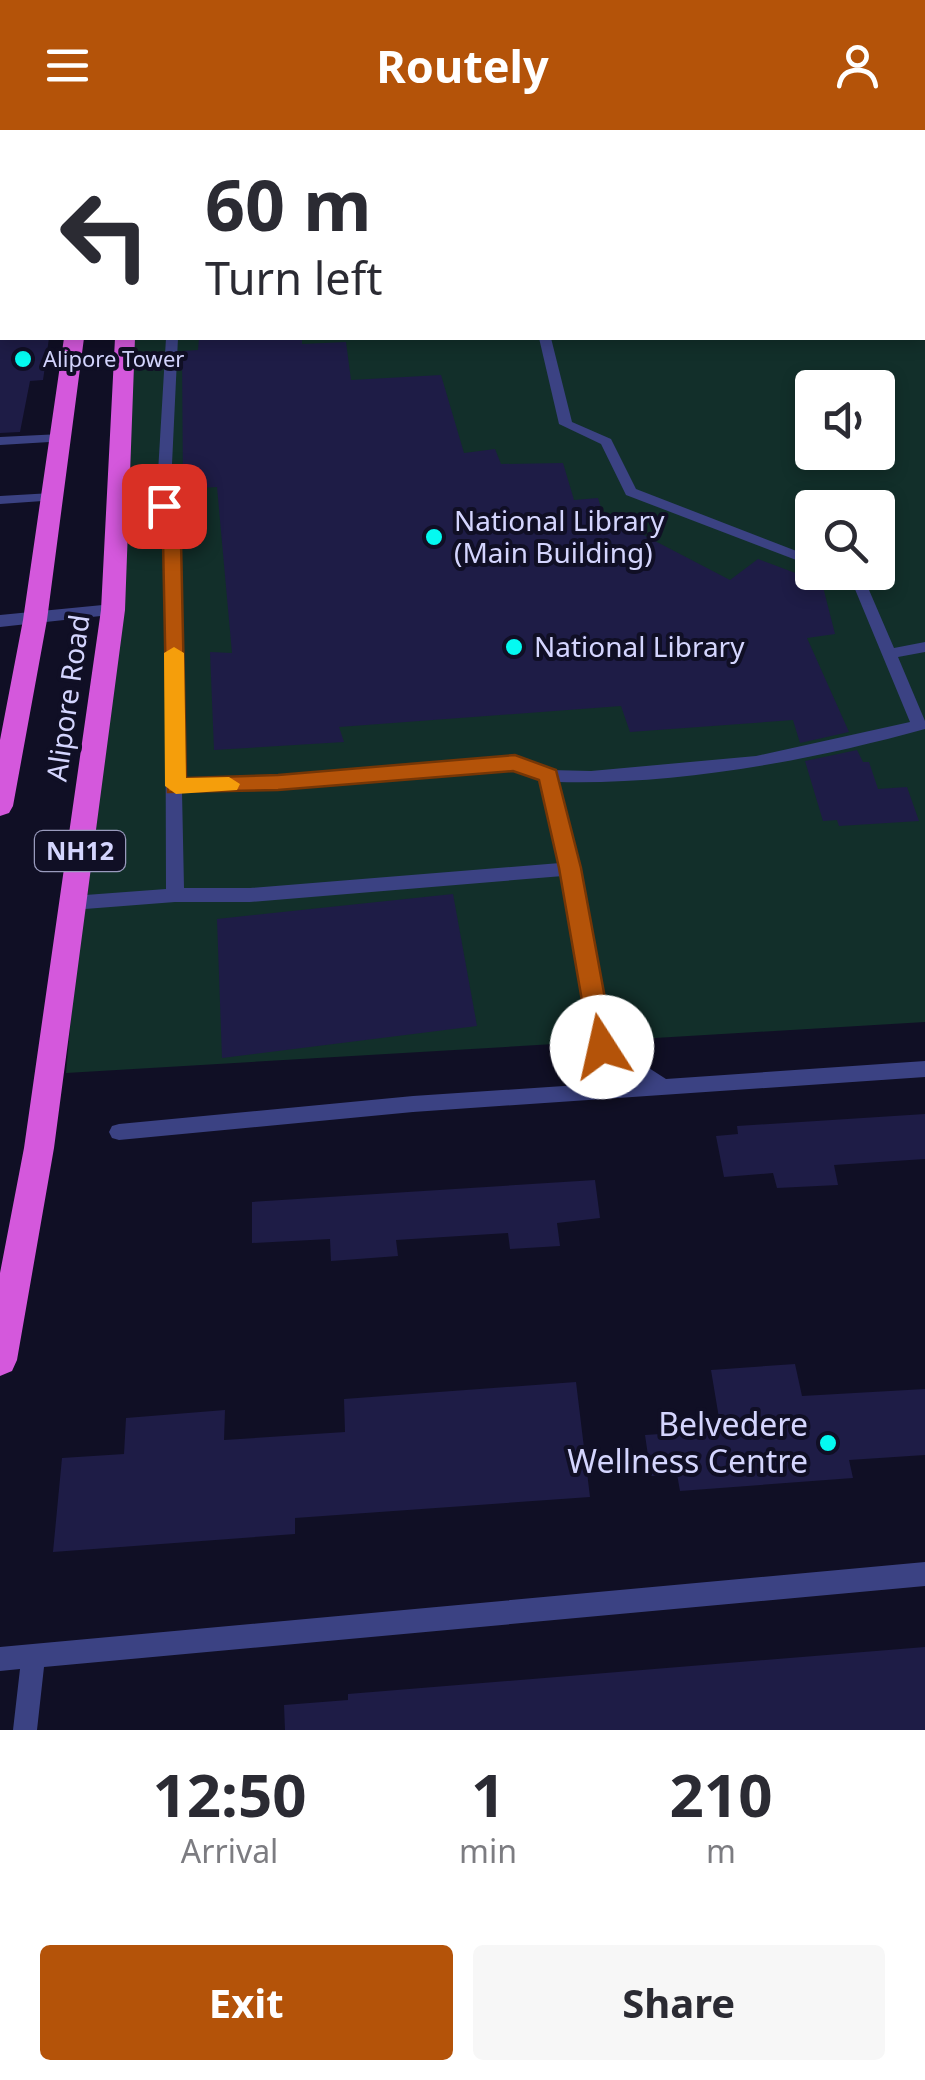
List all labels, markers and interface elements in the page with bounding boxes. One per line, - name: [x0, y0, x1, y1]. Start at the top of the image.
- text: Routely: [376, 35, 549, 96]
- icon: menu: [40, 38, 95, 93]
- icon: person: [830, 38, 885, 93]
- text: 60 m: [205, 156, 372, 252]
- icon: left: [40, 170, 170, 300]
- text: Turn left: [205, 247, 382, 308]
- place label: Alipore Tower: [43, 343, 184, 373]
- marker: Alipore Tower: [12, 348, 34, 370]
- map controls: [795, 370, 895, 590]
- button: sound: [795, 370, 895, 470]
- pin: [122, 464, 207, 549]
- icon: arrive: [137, 479, 192, 534]
- button: search: [795, 490, 895, 590]
- place label: National Library (Main Building): [454, 501, 665, 571]
- marker: National Library (Main Building): [423, 526, 445, 548]
- street label: Alipore Road: [37, 612, 98, 784]
- place label: National Library: [534, 627, 745, 665]
- marker: National Library: [503, 636, 525, 658]
- road number: NH12: [35, 831, 125, 871]
- position arrow: [550, 995, 654, 1099]
- place label: Belvedere Wellness Centre: [567, 1402, 808, 1482]
- marker: Belvedere Wellness Centre: [817, 1432, 839, 1454]
- text: 12:50: [152, 1753, 307, 1835]
- text: 1: [471, 1753, 505, 1835]
- text: 210: [670, 1753, 773, 1835]
- text: Arrival: [181, 1829, 278, 1872]
- text: min: [459, 1829, 517, 1872]
- text: m: [706, 1829, 736, 1872]
- button: Exit: [40, 1945, 453, 2060]
- button: Share: [473, 1945, 885, 2060]

